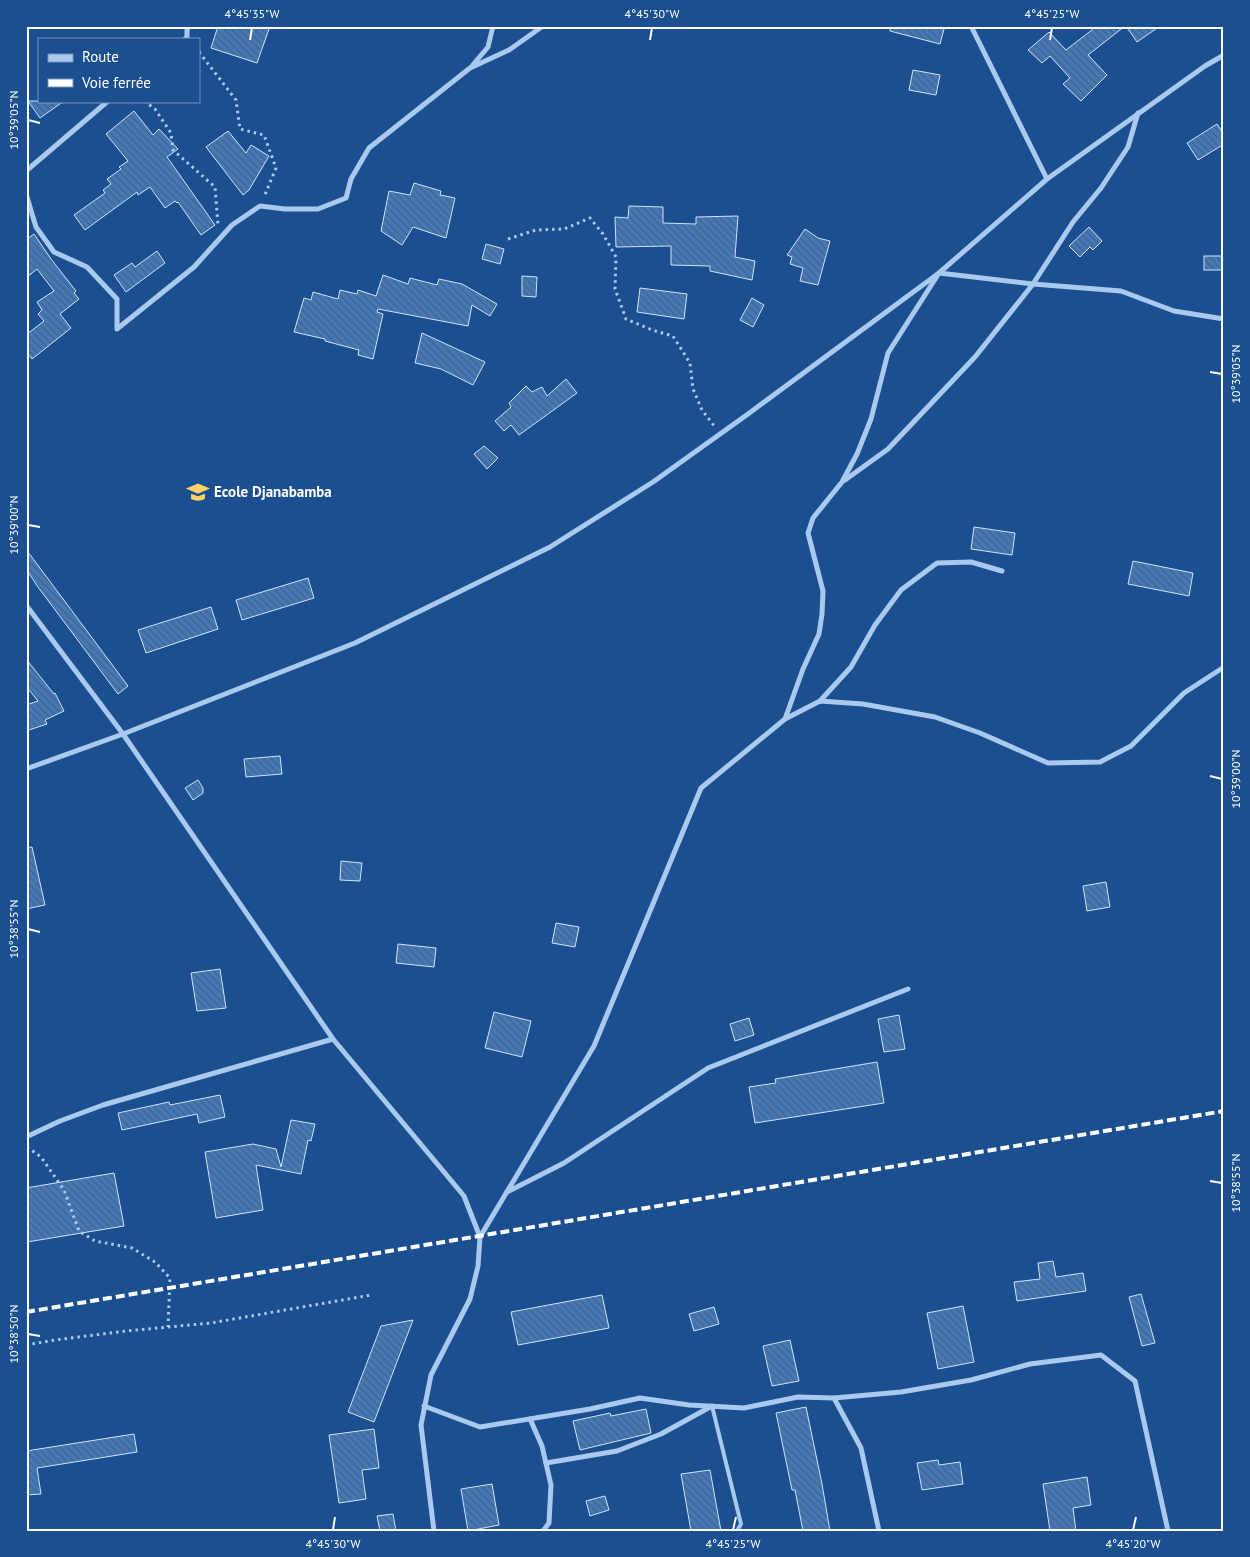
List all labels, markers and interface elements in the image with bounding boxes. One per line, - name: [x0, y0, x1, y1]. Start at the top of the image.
- text: 4°45'35"W: [225, 6, 279, 21]
- text: 4°45'30"W: [625, 6, 679, 21]
- text: 4°45'25"W: [1025, 6, 1079, 21]
- legend: [38, 38, 200, 102]
- text: Route: [82, 47, 119, 66]
- text: Voie ferrée: [81, 73, 151, 92]
- text: 10°39'05"N: [6, 90, 21, 150]
- text: 10°39'05"N: [1228, 344, 1243, 404]
- school or university icon: Ecole Djanabamba: [185, 479, 211, 505]
- place label: Ecole Djanabamba: [214, 482, 332, 501]
- text: 10°39'00"N: [6, 495, 21, 555]
- text: 10°39'00"N: [1228, 749, 1243, 809]
- text: 10°38'55"N: [6, 899, 21, 959]
- text: 10°38'55"N: [1228, 1153, 1243, 1213]
- text: 10°38'50"N: [6, 1304, 21, 1364]
- text: 4°45'30"W: [306, 1536, 360, 1551]
- text: 4°45'25"W: [706, 1536, 760, 1551]
- text: 4°45'20"W: [1106, 1536, 1160, 1551]

